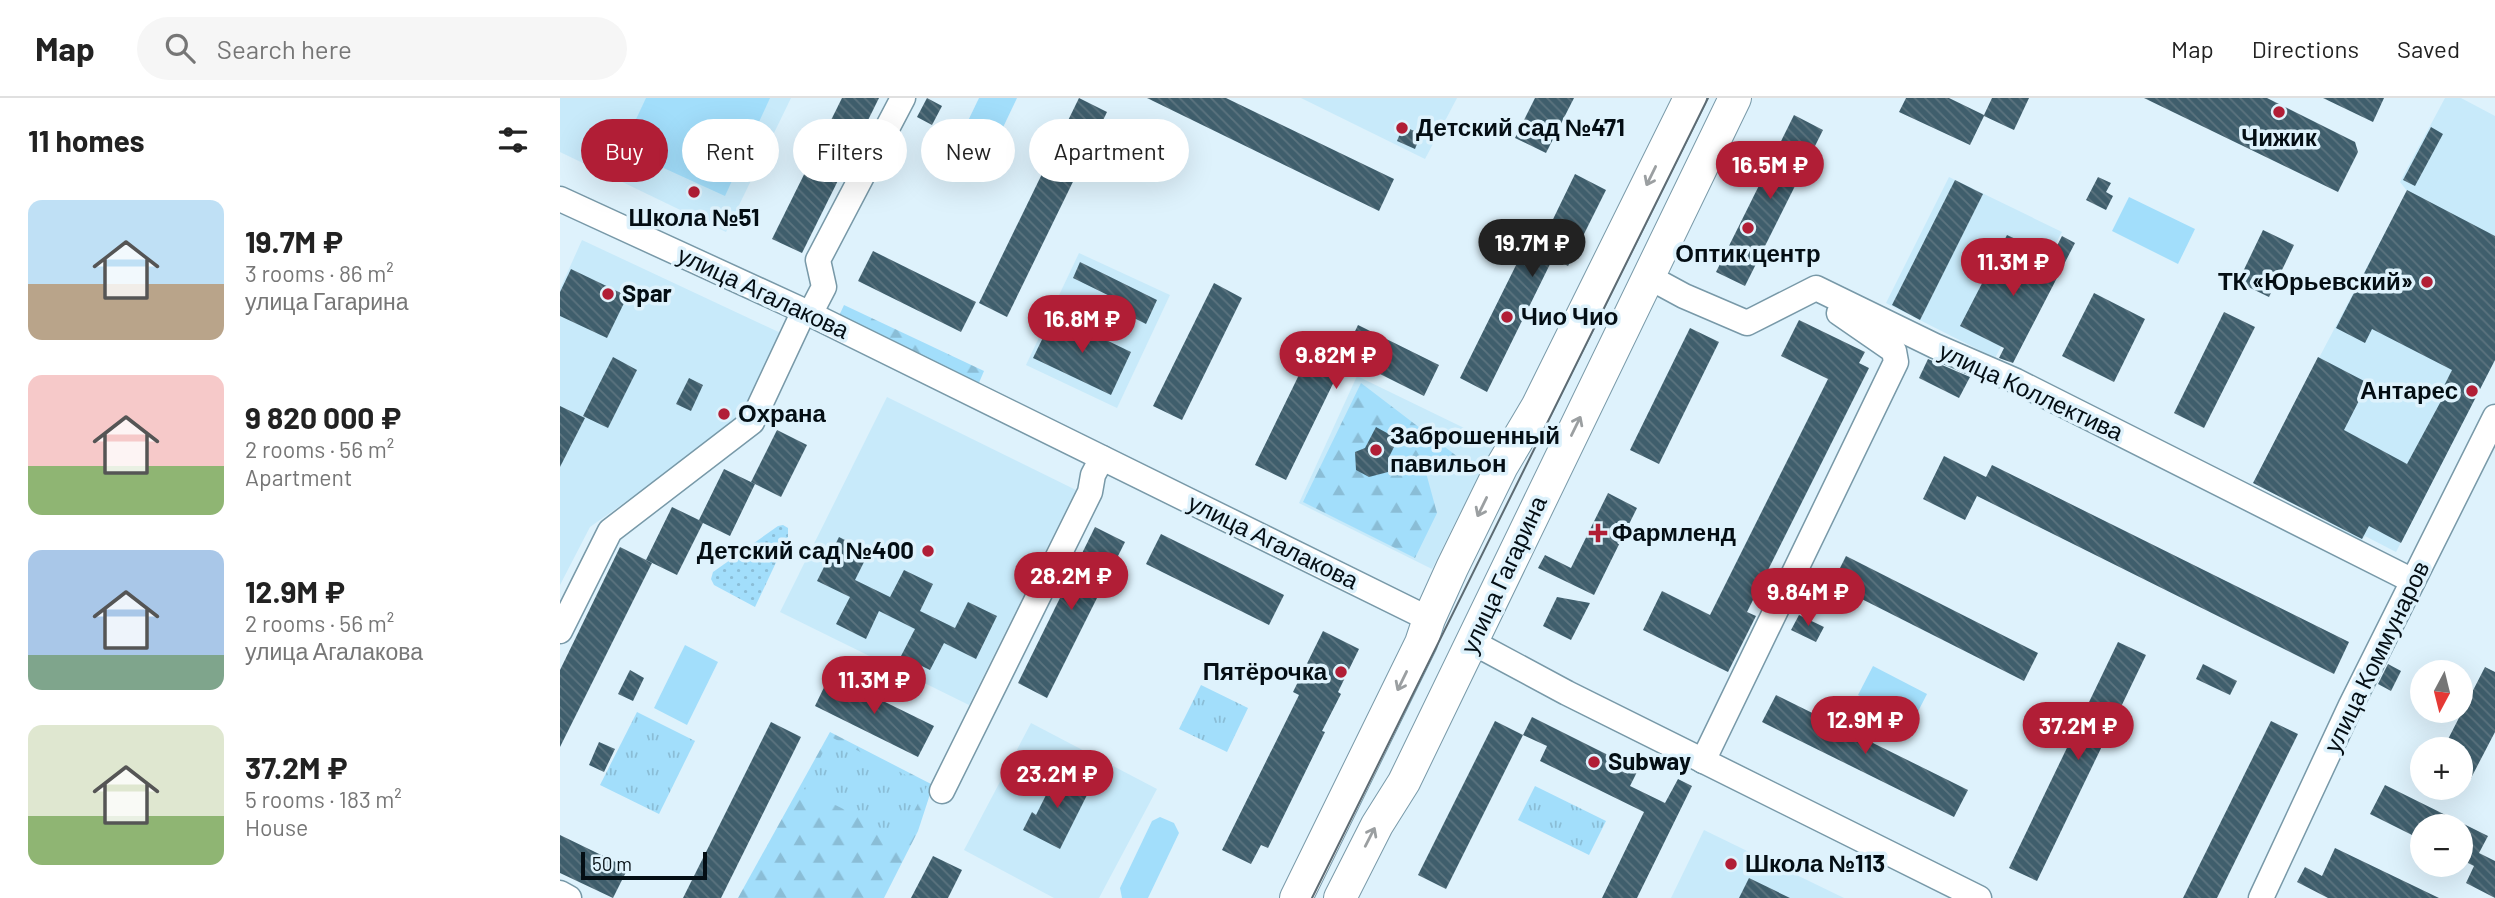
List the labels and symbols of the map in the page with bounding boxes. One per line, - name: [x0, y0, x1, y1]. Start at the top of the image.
- marker: Чижик: [2271, 104, 2287, 120]
- place label: Детский сад №471: [1416, 112, 1625, 141]
- marker: Детский сад №471: [1394, 120, 1410, 136]
- place label: Чижик: [2241, 122, 2318, 151]
- pin: 16.5M ₽: [1705, 141, 1835, 201]
- one-way arrow: [1644, 165, 1658, 186]
- marker: Школа №51: [686, 184, 702, 200]
- place label: Школа №51: [628, 202, 760, 231]
- pin: 19.7M ₽: [1467, 220, 1597, 279]
- marker: Оптик центр: [1740, 220, 1756, 236]
- place label: Оптик центр: [1675, 238, 1821, 267]
- pin: 11.3M ₽: [1948, 238, 2078, 298]
- street label: улица Агалакова: [673, 239, 854, 344]
- place label: ТК «Юрьевский»: [2218, 266, 2413, 295]
- marker: ТК «Юрьевский»: [2419, 274, 2435, 290]
- place label: Spar: [622, 278, 672, 307]
- marker: Spar: [600, 286, 616, 302]
- pin: 16.8M ₽: [1017, 296, 1147, 355]
- place label: Чио Чио: [1521, 301, 1618, 330]
- marker: Чио Чио: [1499, 309, 1515, 325]
- pin: 9.82M ₽: [1271, 331, 1401, 391]
- street label: улица Коллектива: [1935, 335, 2129, 446]
- place label: Антарес: [2360, 375, 2458, 404]
- marker: Антарес: [2464, 383, 2480, 399]
- place label: Охрана: [738, 398, 827, 427]
- marker: Охрана: [716, 406, 732, 422]
- one-way arrow: [1569, 416, 1583, 437]
- place label: Заброшенный павильон: [1390, 420, 1560, 477]
- marker: Заброшенный павильон: [1368, 442, 1384, 458]
- street label: улица Агалакова: [1184, 487, 1364, 595]
- street label: улица Гагарина: [1453, 490, 1552, 658]
- one-way arrow: [1474, 496, 1488, 517]
- place label: Фармленд: [1612, 517, 1736, 546]
- marker: Фармленд: [1590, 525, 1606, 541]
- place label: Детский сад №400: [697, 535, 914, 564]
- marker: Детский сад №400: [920, 543, 936, 559]
- pin: 28.2M ₽: [1006, 552, 1136, 612]
- street label: улица Коммунаров: [2317, 556, 2435, 757]
- pin: 9.84M ₽: [1743, 568, 1873, 628]
- pin: 11.3M ₽: [809, 656, 939, 716]
- place label: Пятёрочка: [1203, 656, 1328, 685]
- north arrow: [2410, 660, 2473, 723]
- marker: Пятёрочка: [1333, 664, 1349, 680]
- one-way arrow: [1395, 670, 1409, 691]
- pin: 12.9M ₽: [1800, 696, 1930, 756]
- pin: 37.2M ₽: [2013, 702, 2143, 762]
- place label: Subway: [1608, 746, 1691, 775]
- pin: 23.2M ₽: [992, 750, 1122, 810]
- marker: Subway: [1586, 754, 1602, 770]
- one-way arrow: [1364, 827, 1378, 848]
- place label: Школа №113: [1745, 848, 1885, 877]
- scale bar: [581, 849, 707, 881]
- marker: Школа №113: [1723, 856, 1739, 872]

